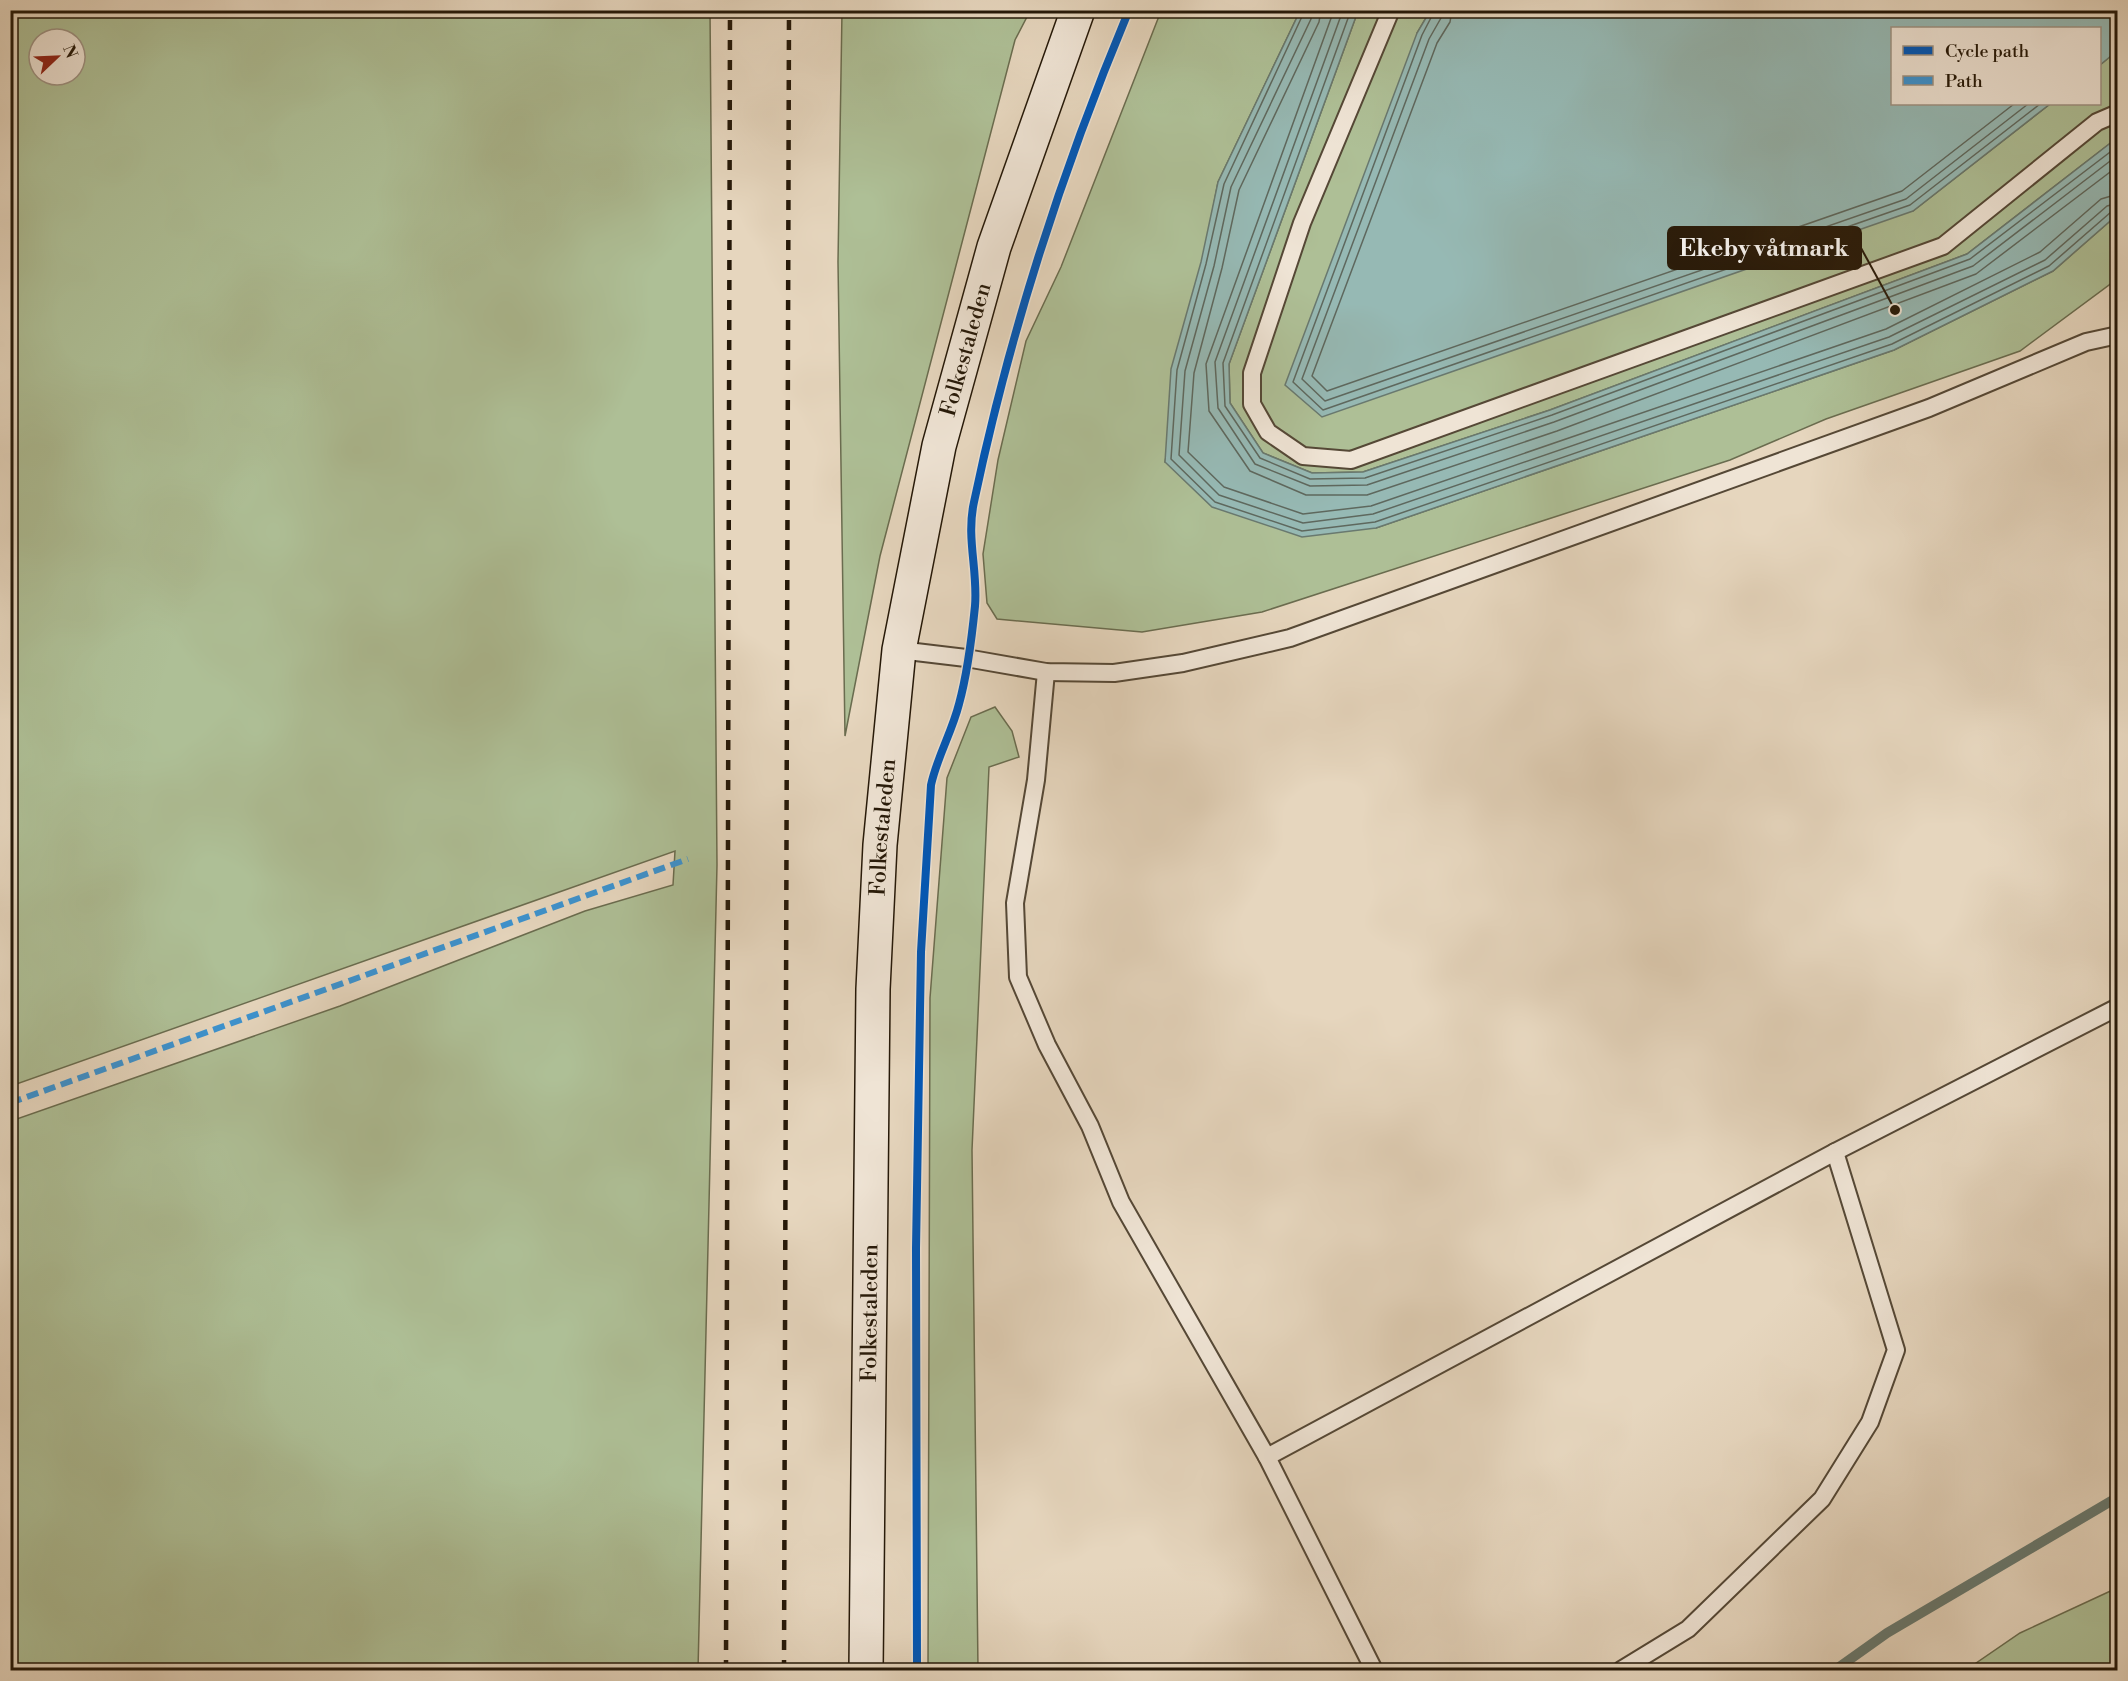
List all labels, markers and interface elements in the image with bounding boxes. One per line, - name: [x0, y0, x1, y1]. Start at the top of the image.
- north arrow: [27, 27, 87, 87]
- legend: [1891, 27, 2101, 105]
- text: Cycle path: [1945, 40, 2029, 63]
- text: N: [58, 42, 82, 62]
- text: Path: [1945, 70, 1983, 93]
- callout: Ekeby våtmark: [1668, 227, 1861, 269]
- text: Ekeby våtmark: [1679, 234, 1850, 264]
- street label: Folkestaleden: [934, 280, 997, 420]
- street label: Folkestaleden: [864, 757, 902, 897]
- street label: Folkestaleden: [855, 1244, 884, 1382]

